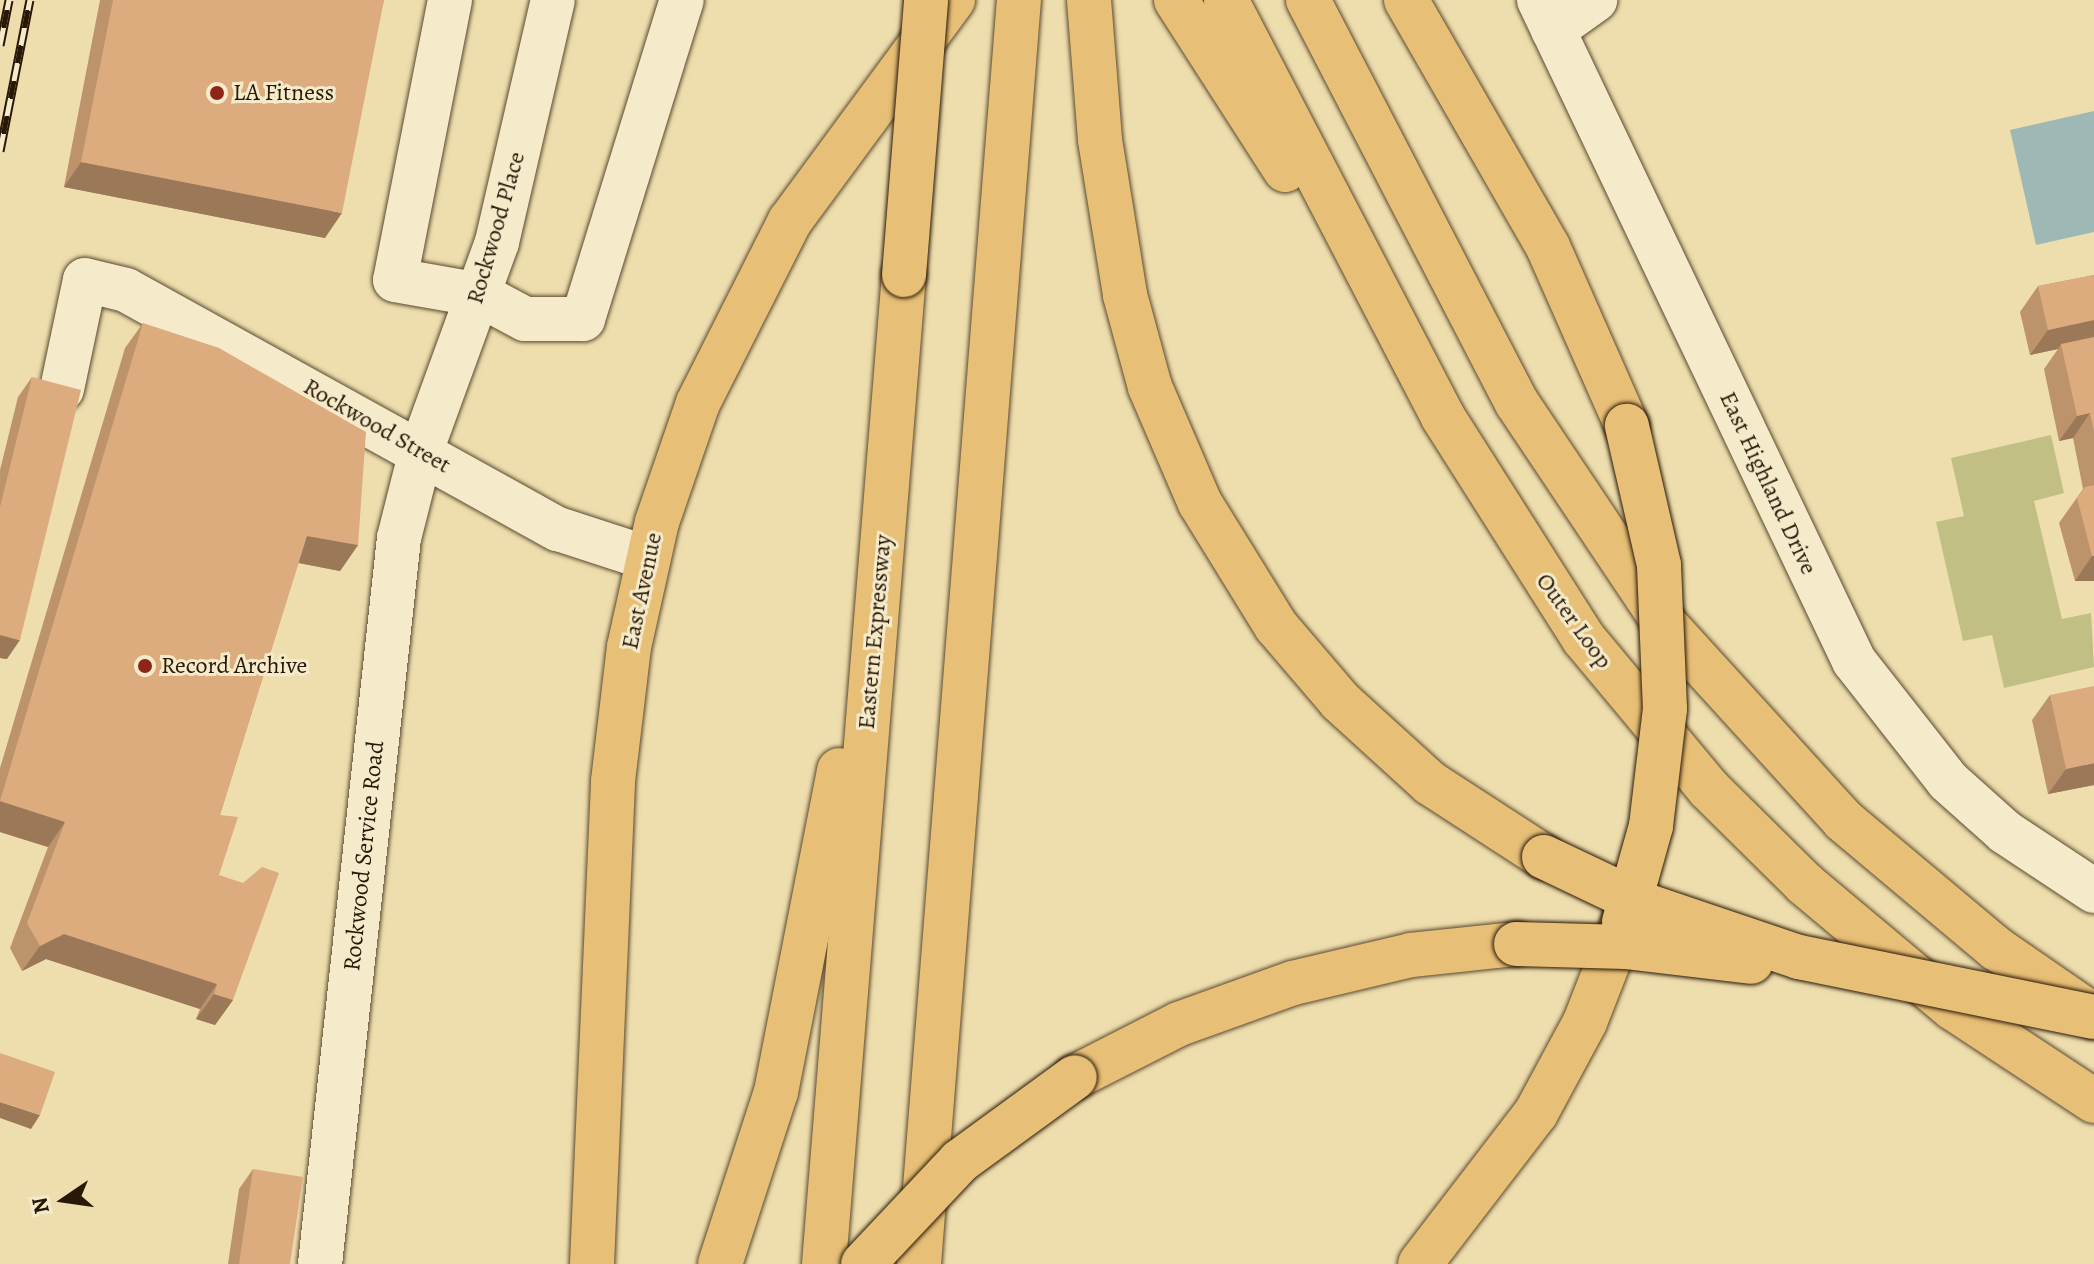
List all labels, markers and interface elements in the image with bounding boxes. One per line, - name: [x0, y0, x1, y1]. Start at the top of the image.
- place label: LA Fitness: [233, 79, 334, 107]
- marker: LA Fitness: [208, 84, 226, 102]
- street label: Rockwood Place: [461, 149, 531, 307]
- street label: Rockwood Street: [298, 372, 456, 480]
- street label: East Highland Drive: [1713, 387, 1823, 579]
- street label: East Avenue: [616, 530, 668, 652]
- street label: Eastern Expressway: [852, 533, 898, 731]
- street label: Outer Loop: [1530, 568, 1618, 674]
- place label: Record Archive: [161, 652, 307, 680]
- marker: Record Archive: [136, 657, 154, 675]
- street label: Rockwood Service Road: [338, 739, 390, 973]
- north arrow: [24, 1160, 104, 1240]
- text: N: [24, 1194, 57, 1217]

